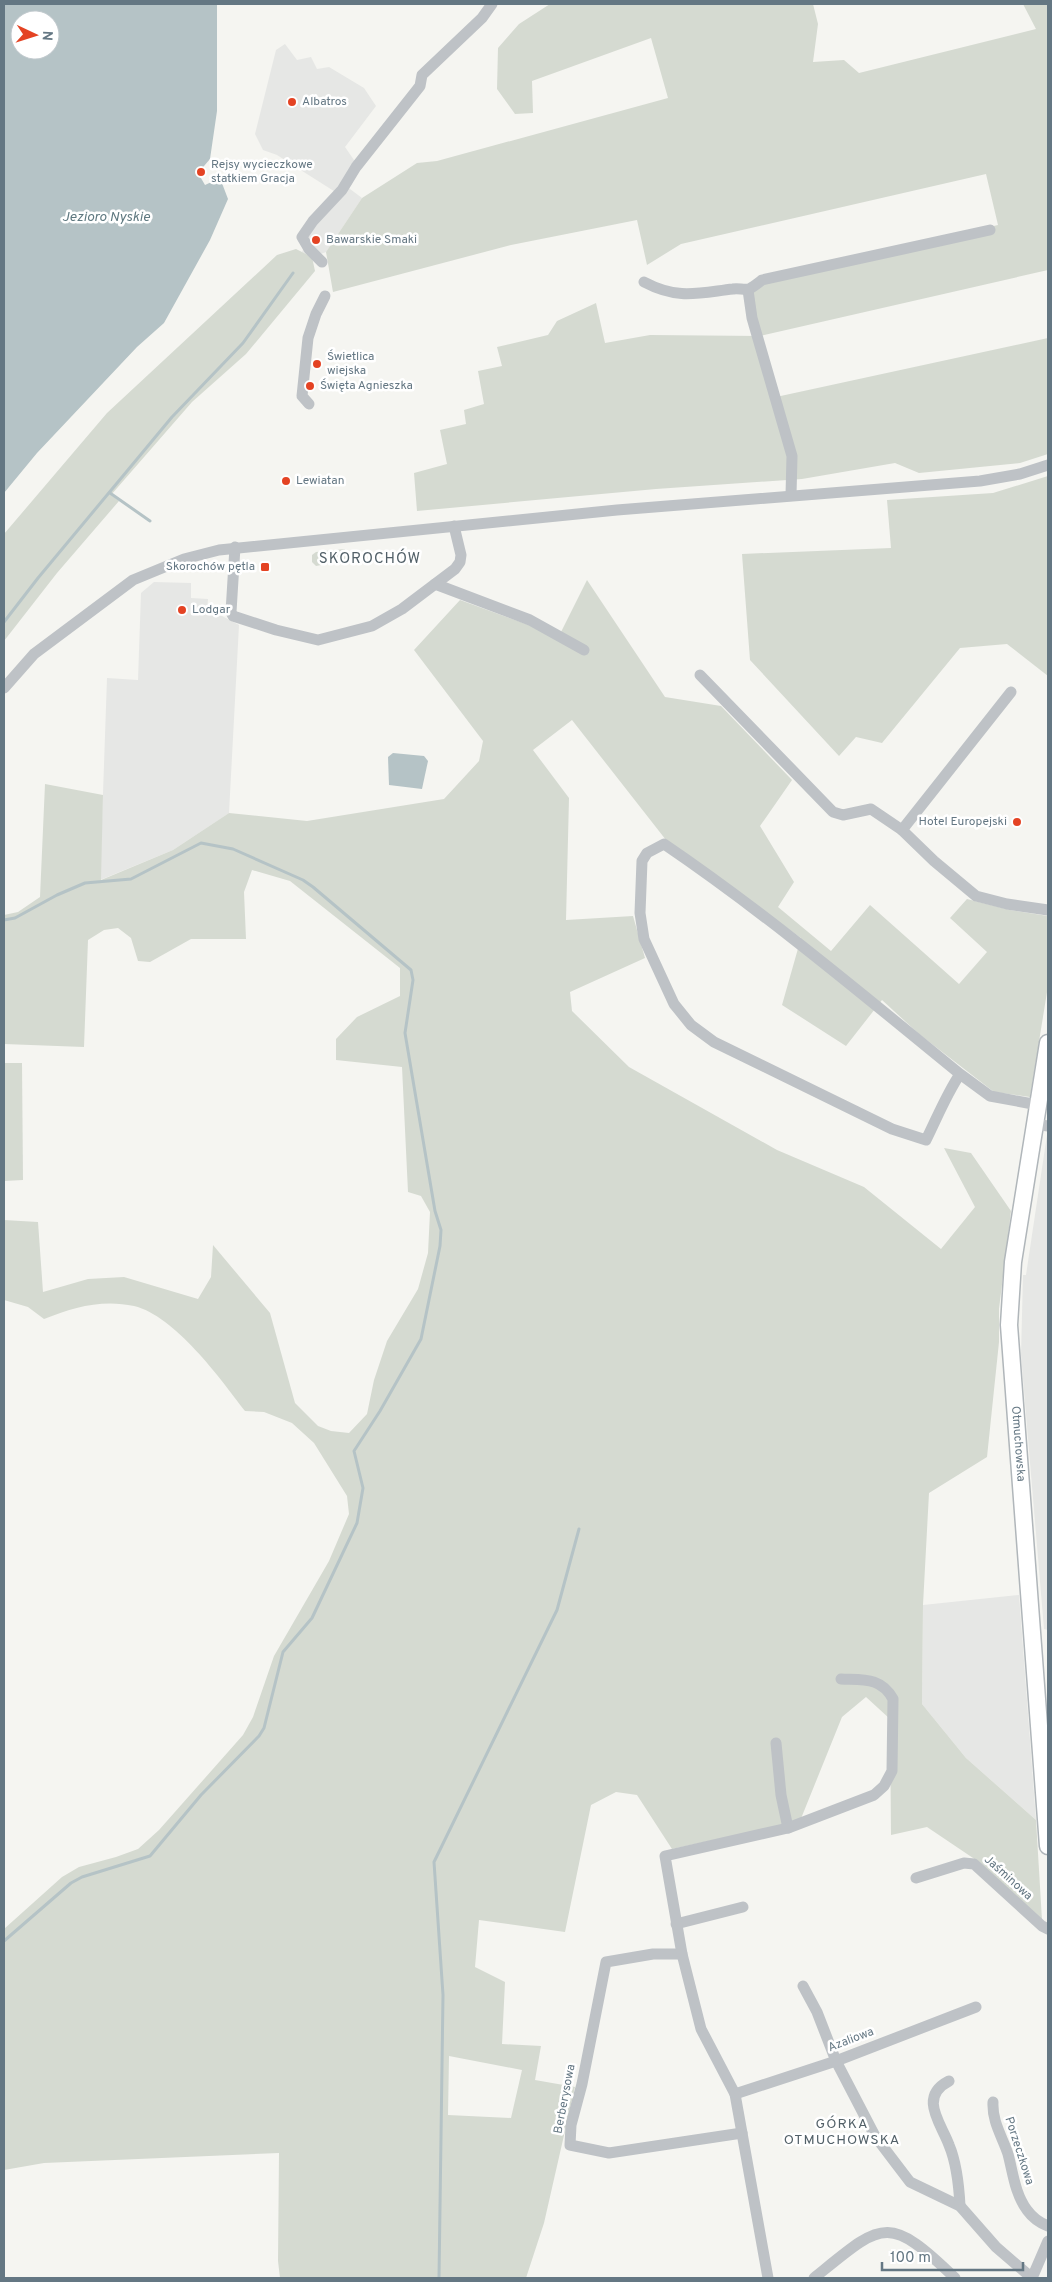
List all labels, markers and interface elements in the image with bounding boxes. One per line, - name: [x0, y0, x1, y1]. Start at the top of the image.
- north arrow: [10, 10, 60, 60]
- text: N: [38, 30, 55, 41]
- place label: Albatros: [302, 94, 347, 110]
- marker: Albatros: [286, 96, 298, 108]
- place label: Rejsy wycieczkowe statkiem Gracja: [211, 157, 313, 187]
- marker: Rejsy wycieczkowe statkiem Gracja: [195, 166, 207, 178]
- water label: Jezioro Nyskie: [62, 209, 151, 226]
- place label: Bawarskie Smaki: [326, 232, 417, 248]
- marker: Bawarskie Smaki: [310, 234, 322, 246]
- place label: Świetlica wiejska: [327, 349, 374, 379]
- marker: Świetlica wiejska: [311, 358, 323, 370]
- place label: Święta Agnieszka: [320, 378, 413, 394]
- marker: Święta Agnieszka: [304, 380, 316, 392]
- place label: Lewiatan: [296, 473, 344, 489]
- marker: Lewiatan: [280, 475, 292, 487]
- district label: SKOROCHÓW: [319, 548, 421, 569]
- place label: Skorochów pętla: [166, 559, 255, 575]
- marker: Skorochów pętla: [259, 561, 271, 573]
- place label: Lodgar: [192, 602, 231, 618]
- marker: Lodgar: [176, 604, 188, 616]
- place label: Hotel Europejski: [919, 814, 1007, 830]
- marker: Hotel Europejski: [1011, 816, 1023, 828]
- street label: Otmuchowska: [1007, 1405, 1029, 1482]
- street label: Jaśminowa: [980, 1852, 1036, 1904]
- street label: Azaliowa: [826, 2024, 876, 2056]
- street label: Berberysowa: [550, 2063, 580, 2135]
- district label: GÓRKA OTMUCHOWSKA: [784, 2115, 900, 2149]
- street label: Porzeczkowa: [1000, 2115, 1038, 2187]
- scale bar: [882, 2240, 1023, 2272]
- text: 100 m: [890, 2249, 931, 2268]

